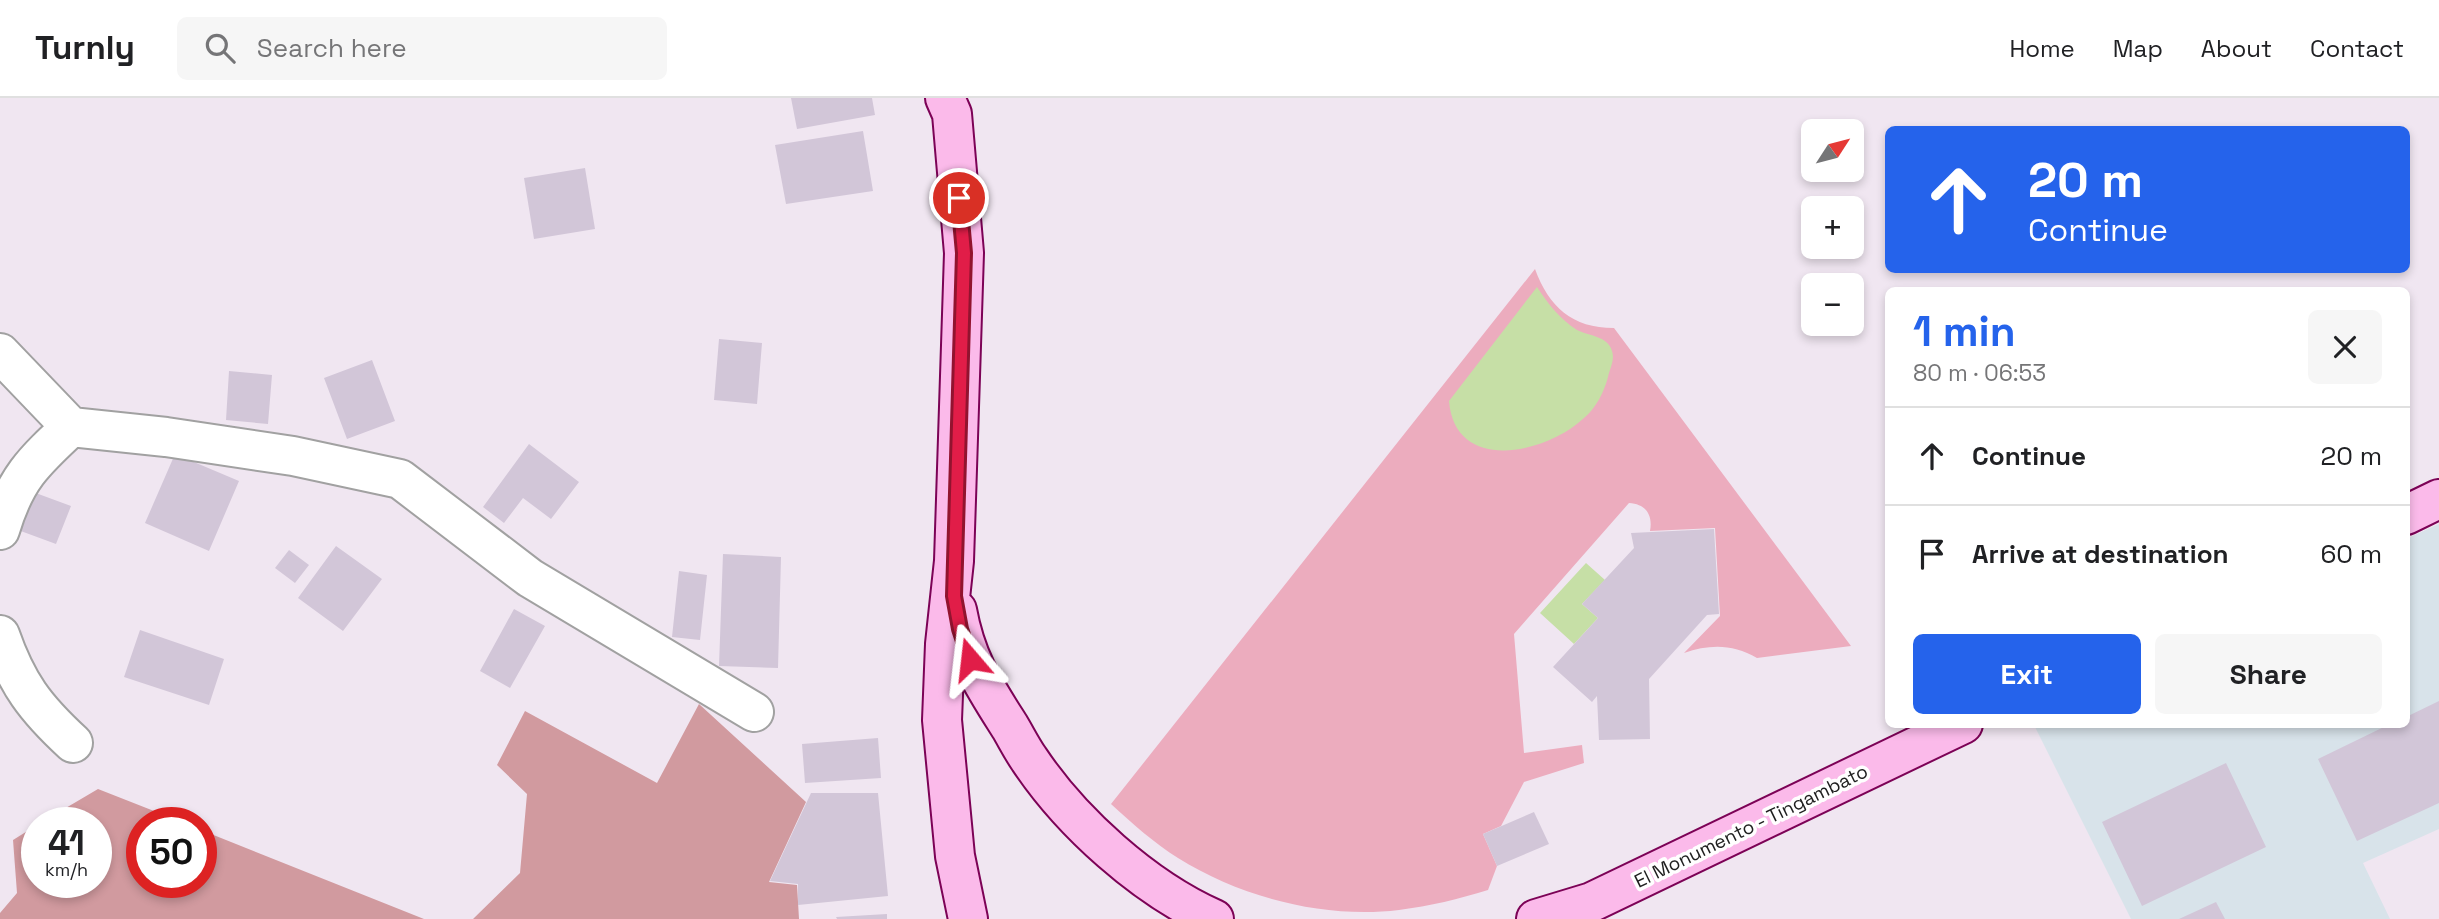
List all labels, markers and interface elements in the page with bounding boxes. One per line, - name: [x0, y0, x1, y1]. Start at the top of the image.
- search box: [177, 17, 667, 80]
- text: Turnly: [35, 27, 135, 69]
- icon: search: [201, 29, 239, 67]
- text: Search here: [257, 31, 407, 65]
- text: Home: [2009, 33, 2075, 64]
- text: Map: [2113, 33, 2163, 64]
- text: About: [2201, 33, 2272, 64]
- text: Contact: [2310, 33, 2404, 64]
- north arrow: [1801, 119, 1864, 182]
- map controls: [1801, 119, 1864, 336]
- text: 20 m: [2028, 149, 2143, 211]
- icon: ahead: [1913, 154, 2004, 245]
- pin: [929, 168, 989, 228]
- icon: arrive: [940, 179, 978, 217]
- button: +: [1801, 196, 1864, 259]
- text: Continue: [2028, 210, 2168, 250]
- button: −: [1801, 273, 1864, 336]
- text: 1 min: [1913, 305, 2016, 358]
- button: close: [2308, 310, 2382, 384]
- text: 80 m · 06:53: [1913, 358, 2046, 388]
- icon: ahead: [1913, 437, 1951, 475]
- text: Continue: [1972, 439, 2086, 473]
- text: 20 m: [2321, 439, 2382, 473]
- icon: arrive: [1913, 535, 1951, 573]
- text: Arrive at destination: [1972, 537, 2229, 571]
- text: 60 m: [2320, 537, 2382, 571]
- position arrow: [933, 622, 1007, 696]
- button: Exit: [1913, 634, 2141, 714]
- button: Share: [2155, 634, 2382, 714]
- street label: El Monumento - Tingambato: [1630, 758, 1872, 894]
- speed limit sign: 50: [126, 807, 217, 898]
- text: 41: [48, 821, 85, 865]
- text: km/h: [45, 858, 88, 881]

